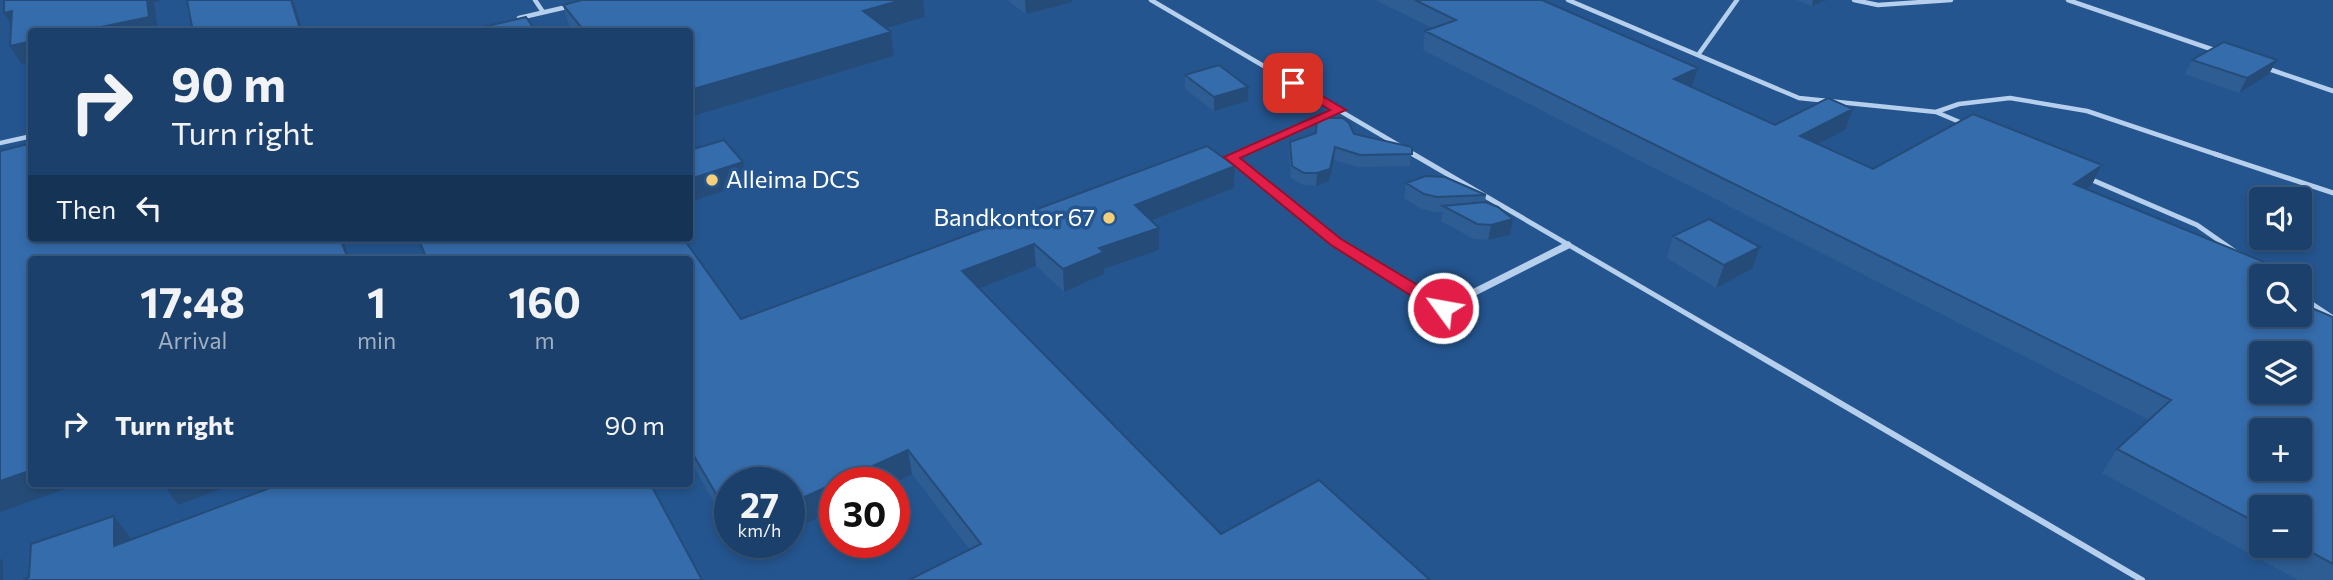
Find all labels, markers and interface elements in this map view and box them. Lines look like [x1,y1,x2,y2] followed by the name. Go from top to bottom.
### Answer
[171,52,286,112] text: 90 m
[1263,53,1323,113] pin
[56,56,147,147] icon: right
[1274,64,1312,102] icon: arrive
[171,112,314,152] text: Turn right
[726,164,860,193] place label: Alleima DCS
[704,172,720,188] marker: Alleima DCS
[2249,187,2312,558] map controls
[2249,187,2312,250] button: sound
[130,189,168,227] icon: left
[56,193,116,224] text: Then
[933,202,1095,231] place label: Bandkontor 67
[1101,210,1117,226] marker: Bandkontor 67
[2249,264,2312,327] button: search
[1406,271,1480,345] position arrow
[140,275,245,327] text: 17:48
[367,275,386,327] text: 1
[508,275,581,327] text: 160
[158,326,227,354] text: Arrival
[357,326,396,354] text: min
[535,326,555,354] text: m
[2249,341,2312,404] button: layers
[56,405,94,443] icon: right
[115,409,234,440] text: Turn right
[605,409,665,440] text: 90 m
[2249,418,2312,481] button: +
[819,467,910,558] speed limit sign: 30
[740,482,779,525] text: 27
[2249,495,2312,558] button: −
[738,519,781,541] text: km/h

